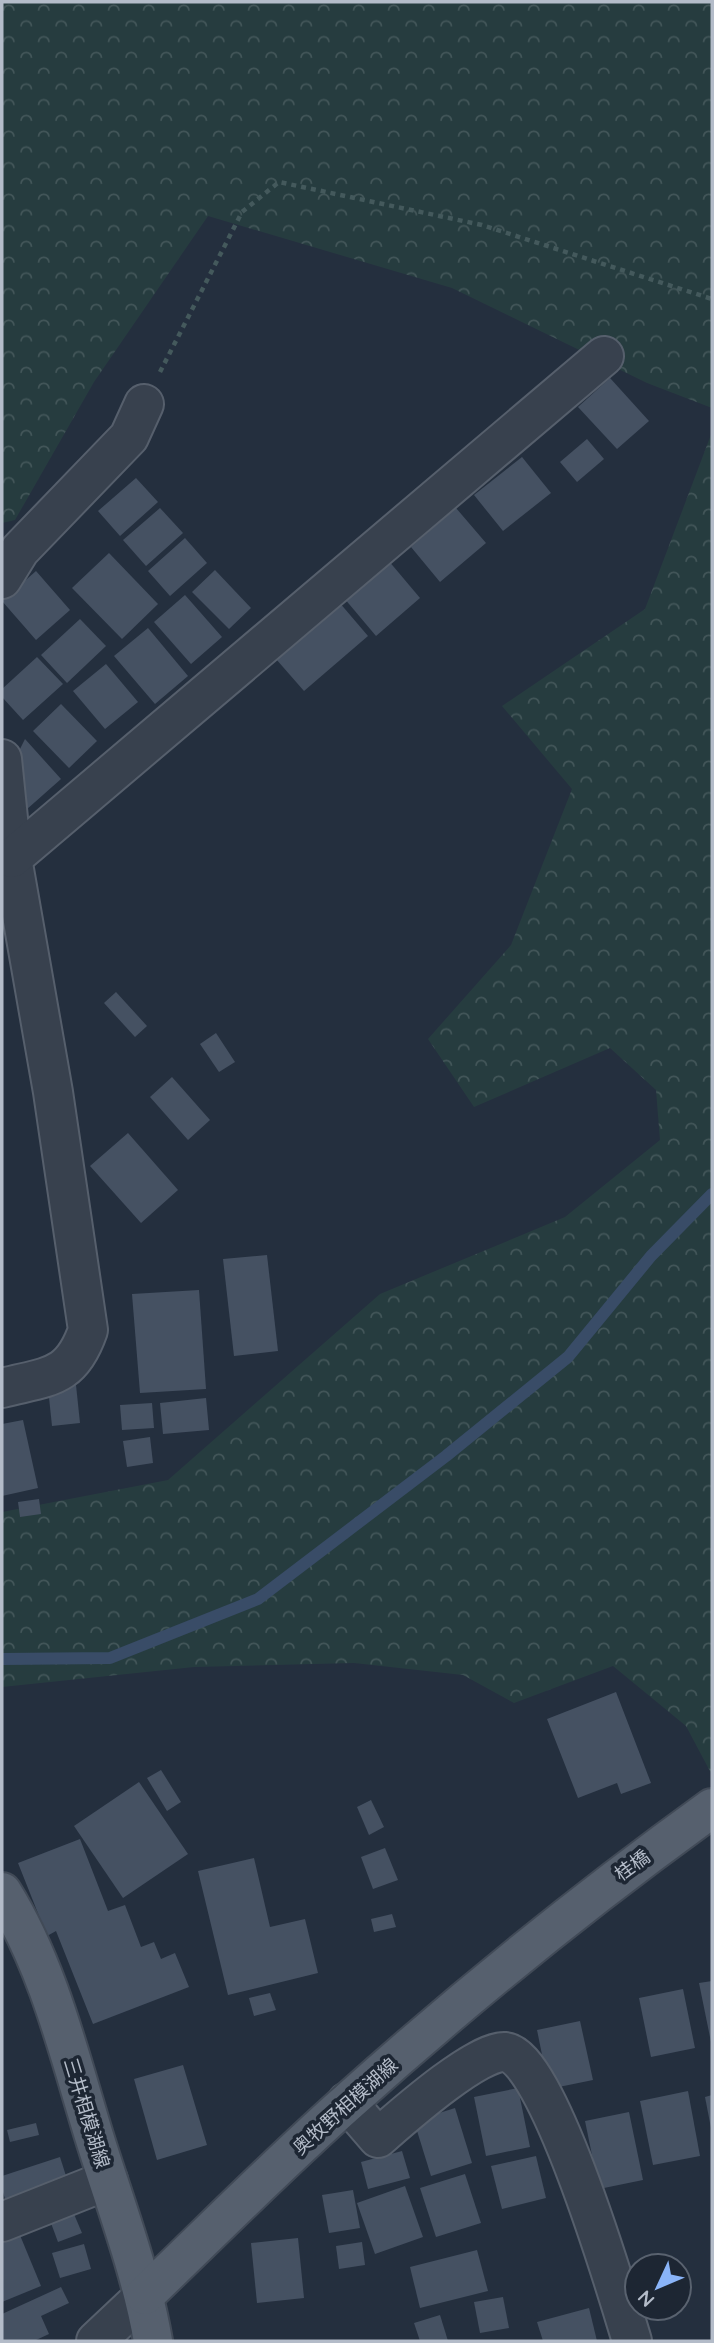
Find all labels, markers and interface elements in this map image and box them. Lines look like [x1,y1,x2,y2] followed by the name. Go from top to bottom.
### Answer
[610,1844,654,1886] street label: 桂橋
[288,2053,402,2159] street label: 奥牧野相模湖線
[59,2055,115,2171] street label: 三井相模湖線
[623,2252,693,2322] north arrow
[632,2285,659,2312] text: N

